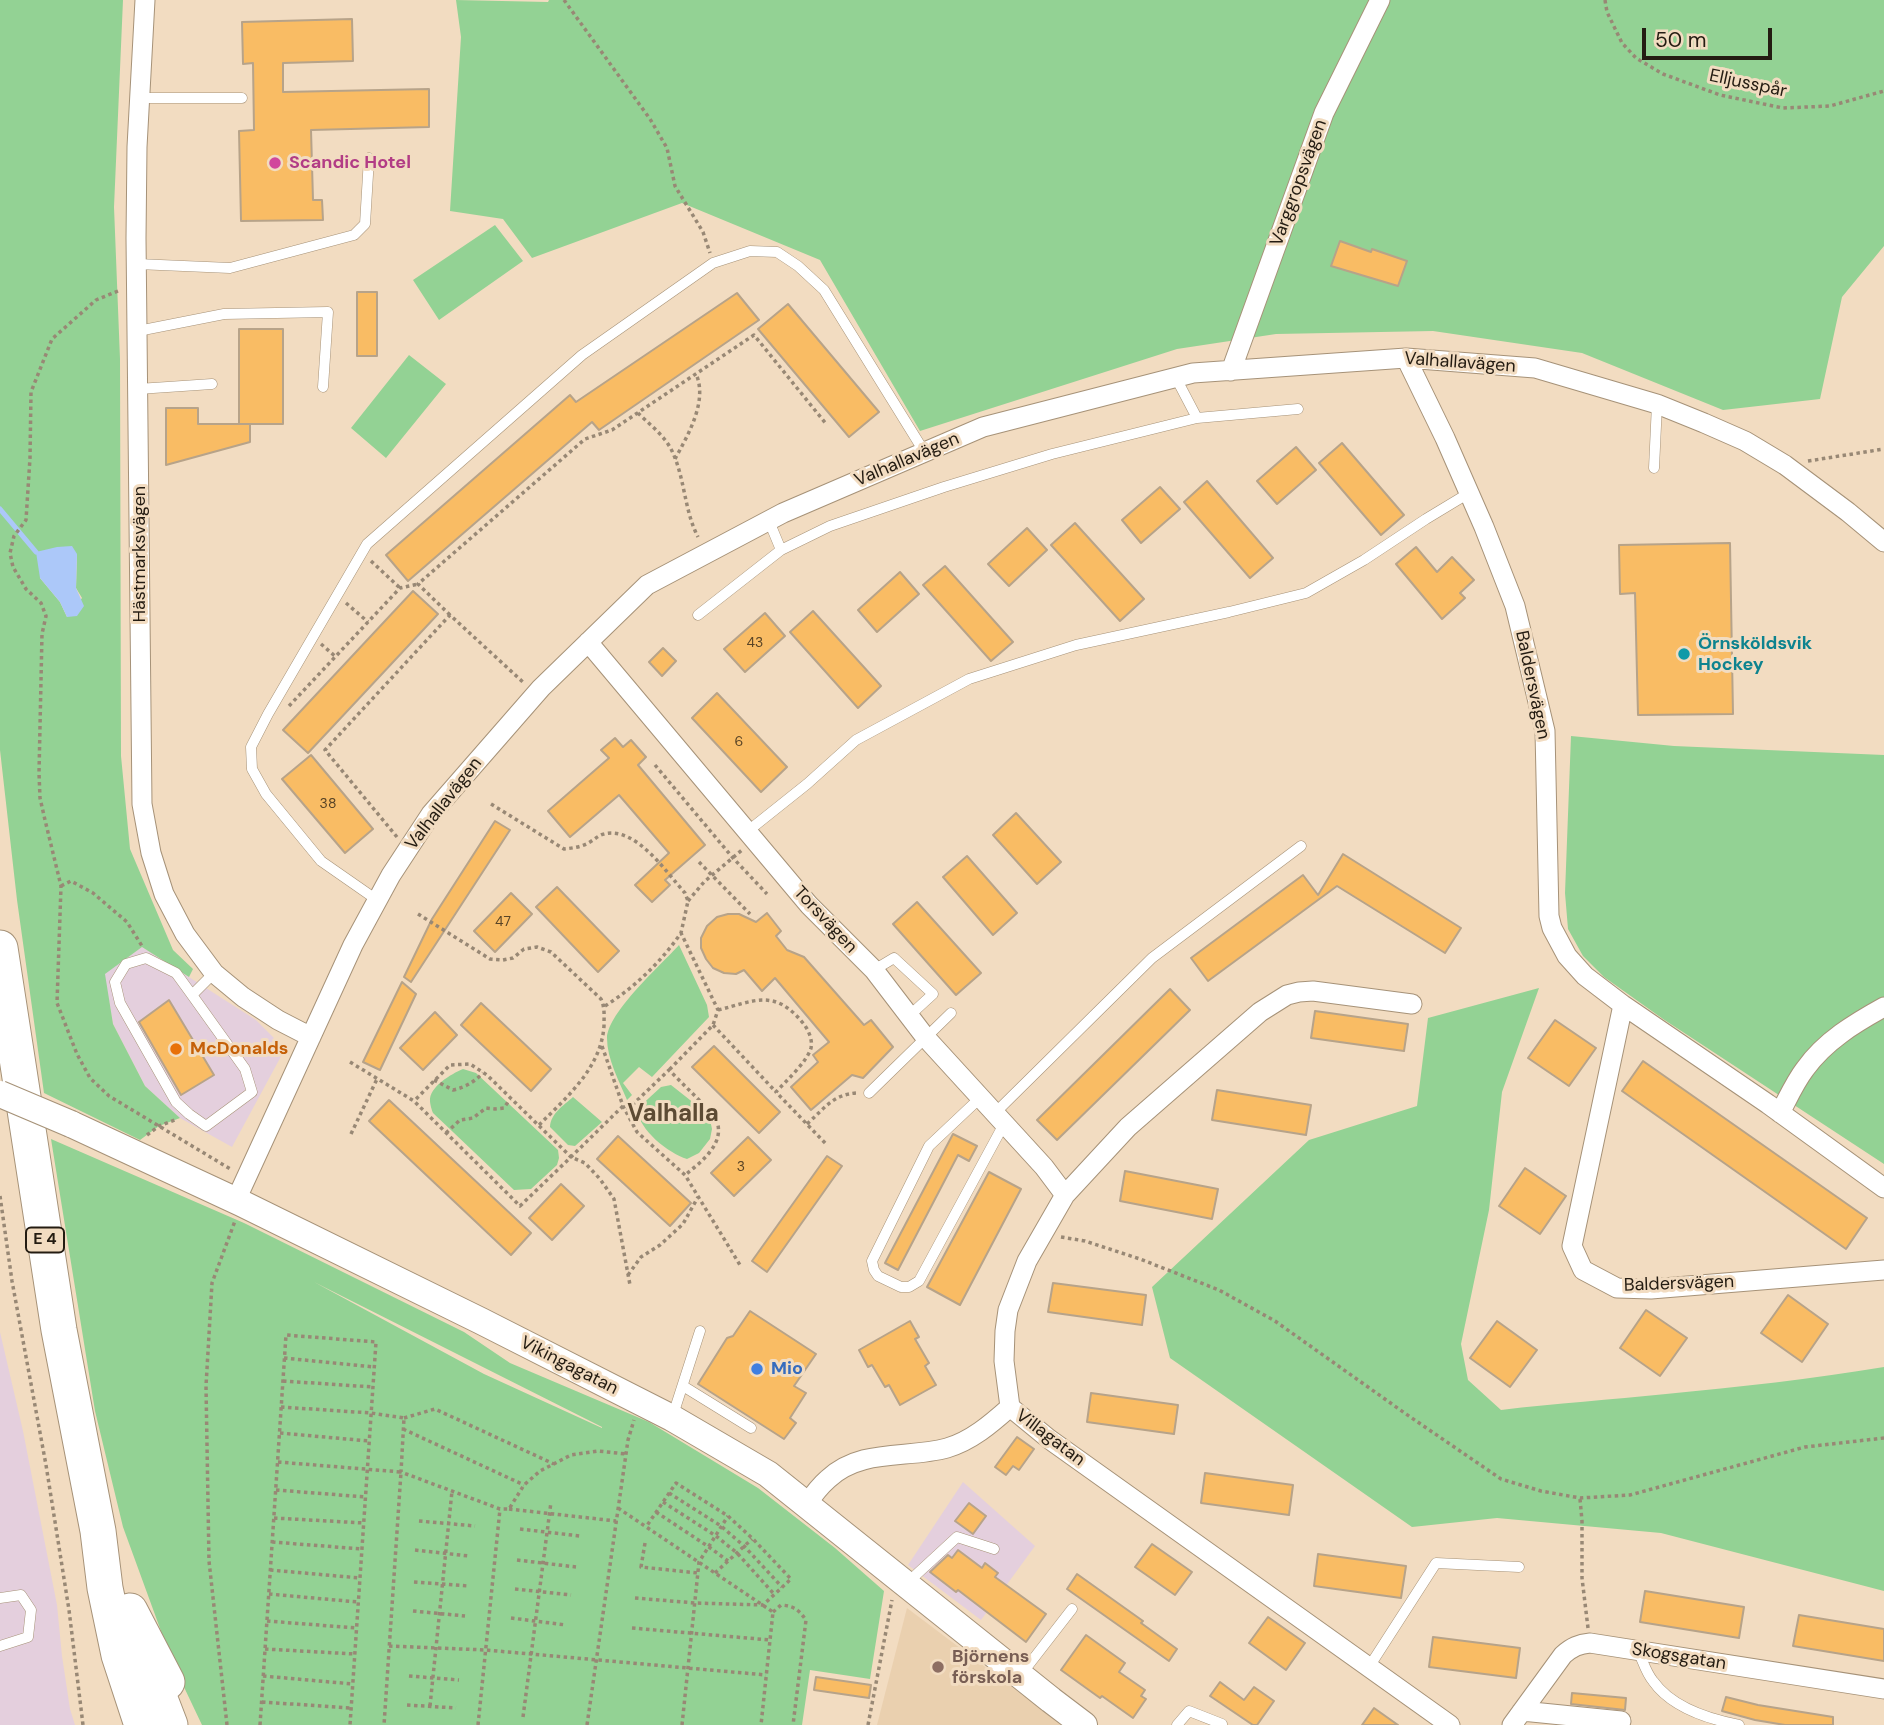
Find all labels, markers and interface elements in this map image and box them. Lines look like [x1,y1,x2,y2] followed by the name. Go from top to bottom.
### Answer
[1646,14,1776,58] scale bar
[1655,26,1706,54] text: 50 m
[1707,65,1789,103] street label: Elljusspår
[1266,117,1332,249] street label: Varggropsvägen
[289,152,411,174] place label: Scandic Hotel
[267,155,283,171] marker: Scandic Hotel
[1404,348,1516,378] street label: Valhallavägen
[851,428,963,492] street label: Valhallavägen
[129,486,151,622] street label: Hästmarksvägen
[1510,629,1554,741] street label: Baldersvägen
[1698,633,1812,676] place label: Örnsköldsvik Hockey
[747,635,763,651] house number: 43
[1676,646,1692,662] marker: Örnsköldsvik Hockey
[735,734,743,750] house number: 6
[401,753,487,855] street label: Valhallavägen
[320,796,336,812] house number: 38
[789,882,861,958] street label: Torsvägen
[495,914,511,930] house number: 47
[190,1038,288,1060] place label: McDonalds
[168,1041,184,1057] marker: McDonalds
[627,1101,719,1129] district label: Valhalla
[737,1159,745,1175] house number: 3
[26,1228,64,1252] road number: E 4
[1623,1271,1735,1297] street label: Baldersvägen
[517,1332,621,1400] street label: Vikingagatan
[771,1358,803,1380] place label: Mio
[749,1361,765,1377] marker: Mio
[1011,1405,1089,1471] street label: Villagatan
[1630,1639,1728,1675] street label: Skogsgatan
[952,1646,1029,1688] place label: Björnens förskola
[930,1659,946,1675] marker: Björnens förskola

